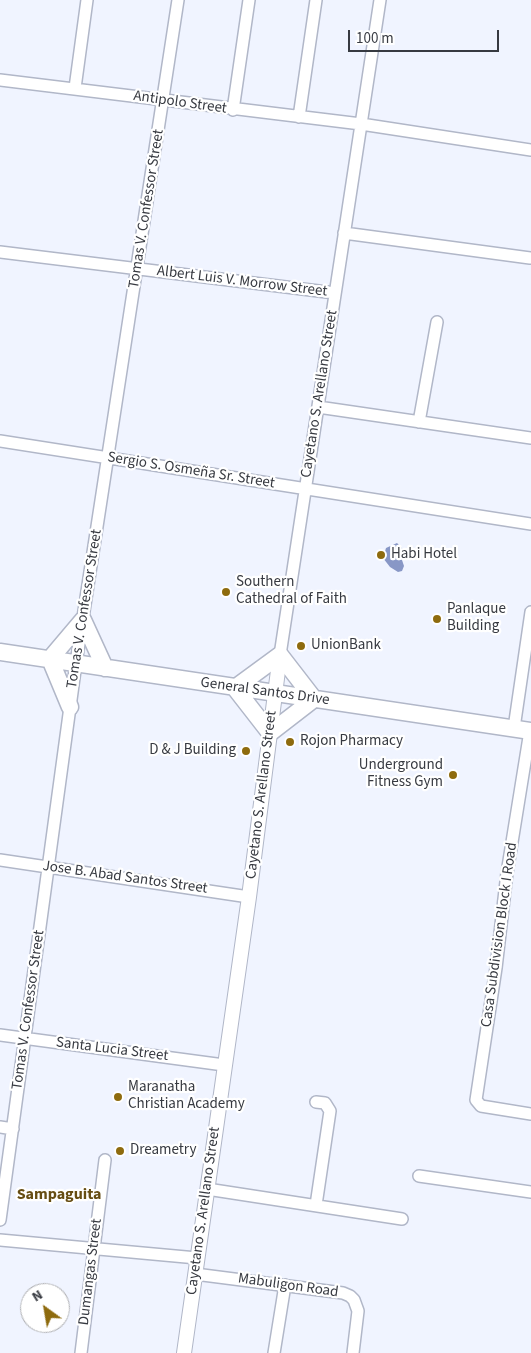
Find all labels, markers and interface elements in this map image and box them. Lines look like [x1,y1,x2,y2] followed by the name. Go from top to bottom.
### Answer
[351,20,502,52] scale bar
[356,28,394,49] text: 100 m
[132,88,228,118] street label: Antipolo Street
[126,128,168,290] street label: Tomas V. Confessor Street
[156,263,328,301] street label: Albert Luis V. Morrow Street
[298,309,342,479] street label: Cayetano S. Arellano Street
[106,449,276,493] street label: Sergio S. Osmeña Sr. Street
[64,528,106,690] street label: Tomas V. Confessor Street
[391,546,457,564] place label: Habi Hotel
[375,549,387,561] marker: Habi Hotel
[236,574,347,609] place label: Southern Cathedral of Faith
[220,586,232,598] marker: Southern Cathedral of Faith
[447,601,506,636] place label: Panlaque Building
[431,613,443,625] marker: Panlaque Building
[311,637,381,655] place label: UnionBank
[295,640,307,652] marker: UnionBank
[199,674,331,710] street label: General Santos Drive
[243,710,281,880] street label: Cayetano S. Arellano Street
[300,733,403,751] place label: Rojon Pharmacy
[284,736,296,748] marker: Rojon Pharmacy
[149,742,236,760] place label: D & J Building
[240,745,252,757] marker: D & J Building
[359,757,443,792] place label: Underground Fitness Gym
[447,769,459,781] marker: Underground Fitness Gym
[478,841,522,1029] street label: Casa Subdivision Block I Road
[41,858,209,898] street label: Jose B. Abad Santos Street
[9,929,49,1091] street label: Tomas V. Confessor Street
[55,1034,169,1066] street label: Santa Lucia Street
[128,1079,245,1114] place label: Maranatha Christian Academy
[112,1091,124,1103] marker: Maranatha Christian Academy
[183,1126,225,1296] street label: Cayetano S. Arellano Street
[130,1142,196,1160] place label: Dreametry
[114,1145,126,1157] marker: Dreametry
[17,1185,101,1205] district label: Sampaguita
[76,1218,106,1326] street label: Dumangas Street
[237,1270,339,1302] street label: Mabuligon Road
[20,1283,70,1333] north arrow
[28,1285,47,1307] text: N

